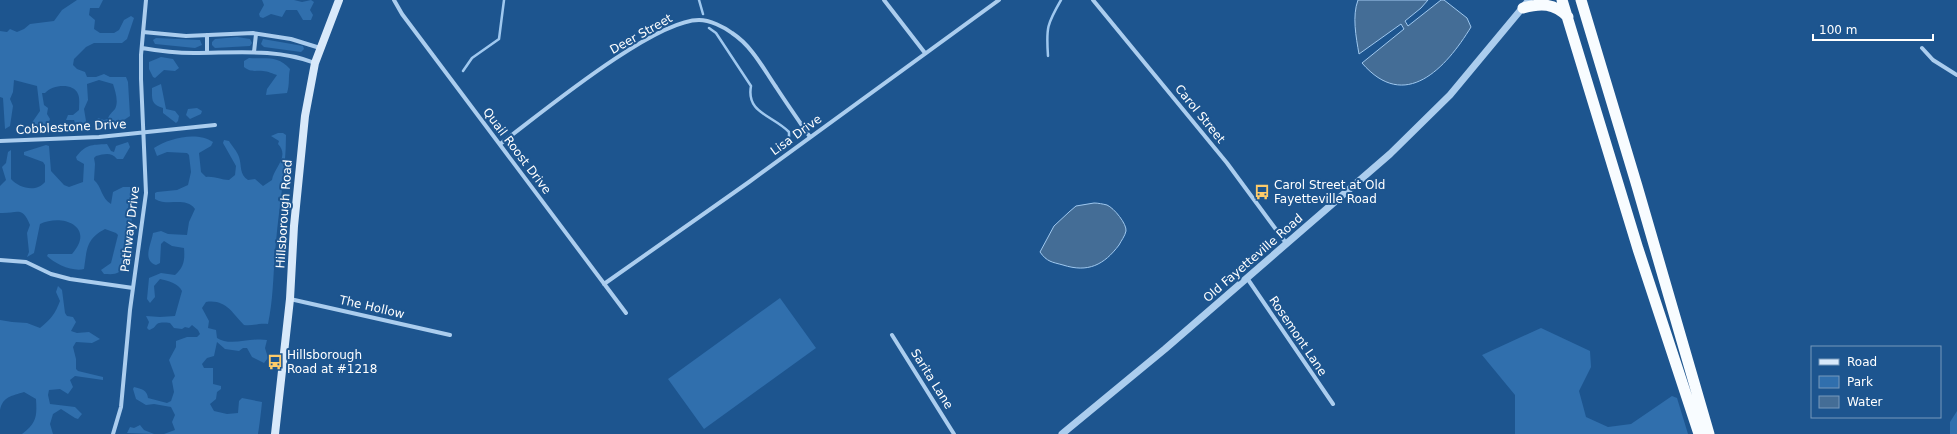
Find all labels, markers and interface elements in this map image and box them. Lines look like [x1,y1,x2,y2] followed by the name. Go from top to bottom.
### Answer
[607,11,675,57] street label: Deer Street
[1813,16,1933,42] scale bar
[1819,23,1857,37] text: 100 m
[1172,82,1228,146] street label: Carol Street
[480,105,554,197] street label: Quail Roost Drive
[768,112,824,158] street label: Lisa Drive
[15,117,127,137] street label: Cobblestone Drive
[273,159,295,269] street label: Hillsborough Road
[1274,178,1385,206] place label: Carol Street at Old Fayetteville Road
[1253,183,1271,201] bus stop icon: Carol Street at Old Fayetteville Road
[118,185,142,273] street label: Pathway Drive
[1200,211,1306,305] street label: Old Fayetteville Road
[337,292,406,321] street label: The Hollow
[1266,294,1330,378] street label: Rosemont Lane
[908,346,956,412] street label: Sarita Lane
[1811,346,1941,418] legend
[287,348,377,376] place label: Hillsborough Road at #1218
[266,353,284,371] bus stop icon: Hillsborough Road at #1218
[1847,355,1877,369] text: Road
[1847,375,1873,389] text: Park
[1847,395,1883,409] text: Water

